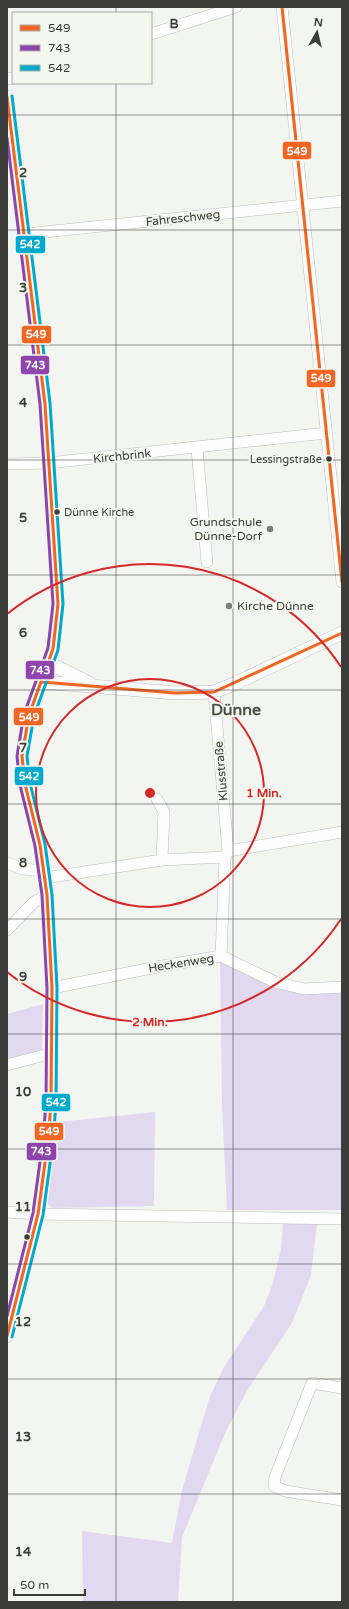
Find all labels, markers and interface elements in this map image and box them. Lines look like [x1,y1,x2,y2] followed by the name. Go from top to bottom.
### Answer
[12,12,152,84] legend
[297,12,337,52] north arrow
[169,16,179,32] text: B
[313,16,324,30] text: N
[48,21,71,35] text: 549
[48,41,71,55] text: 743
[48,61,71,75] text: 542
[282,141,312,160] line badge: 549
[287,145,307,158] text: 549
[19,165,27,181] text: 2
[145,207,221,229] street label: Fahreschweg
[15,235,46,254] line badge: 542
[20,238,40,251] text: 542
[19,280,27,296] text: 3
[21,325,52,344] line badge: 549
[26,328,46,341] text: 549
[20,355,50,375] line badge: 743
[25,359,45,372] text: 743
[306,369,336,388] line badge: 549
[311,372,331,385] text: 549
[19,395,28,411] text: 4
[92,446,152,466] street label: Kirchbrink
[250,453,322,466] place label: Lessingstraße
[324,454,334,464] marker: Lessingstraße
[64,506,134,519] place label: Dünne Kirche
[52,507,62,517] marker: Dünne Kirche
[19,510,27,526] text: 5
[190,515,262,543] place label: Grundschule Dünne-Dorf
[265,524,275,534] marker: Grundschule Dünne-Dorf
[237,599,314,613] place label: Kirche Dünne
[224,601,234,611] marker: Kirche Dünne
[19,625,27,641] text: 6
[25,660,55,680] line badge: 743
[30,664,50,677] text: 743
[211,700,261,720] district label: Dünne
[13,707,44,726] line badge: 549
[19,711,39,724] text: 549
[19,740,27,756] text: 7
[211,740,231,801] street label: Klusstraße
[14,766,44,786] line badge: 542
[19,770,39,783] text: 542
[143,786,157,800] centre of rings
[246,786,282,800] text: 1 Min.
[19,855,27,871] text: 8
[147,951,215,975] street label: Heckenweg
[19,969,27,985] text: 9
[132,1015,168,1029] text: 2 Min.
[15,1084,31,1100] text: 10
[41,1093,71,1112] line badge: 542
[46,1096,66,1109] text: 542
[34,1122,64,1141] line badge: 549
[39,1125,59,1138] text: 549
[26,1142,57,1161] line badge: 743
[31,1145,51,1158] text: 743
[15,1199,31,1215] text: 11
[22,1232,32,1242] unlabelled marker
[15,1314,31,1330] text: 12
[15,1429,31,1445] text: 13
[15,1544,32,1560] text: 14
[14,1571,85,1597] scale bar
[20,1578,49,1592] text: 50 m

